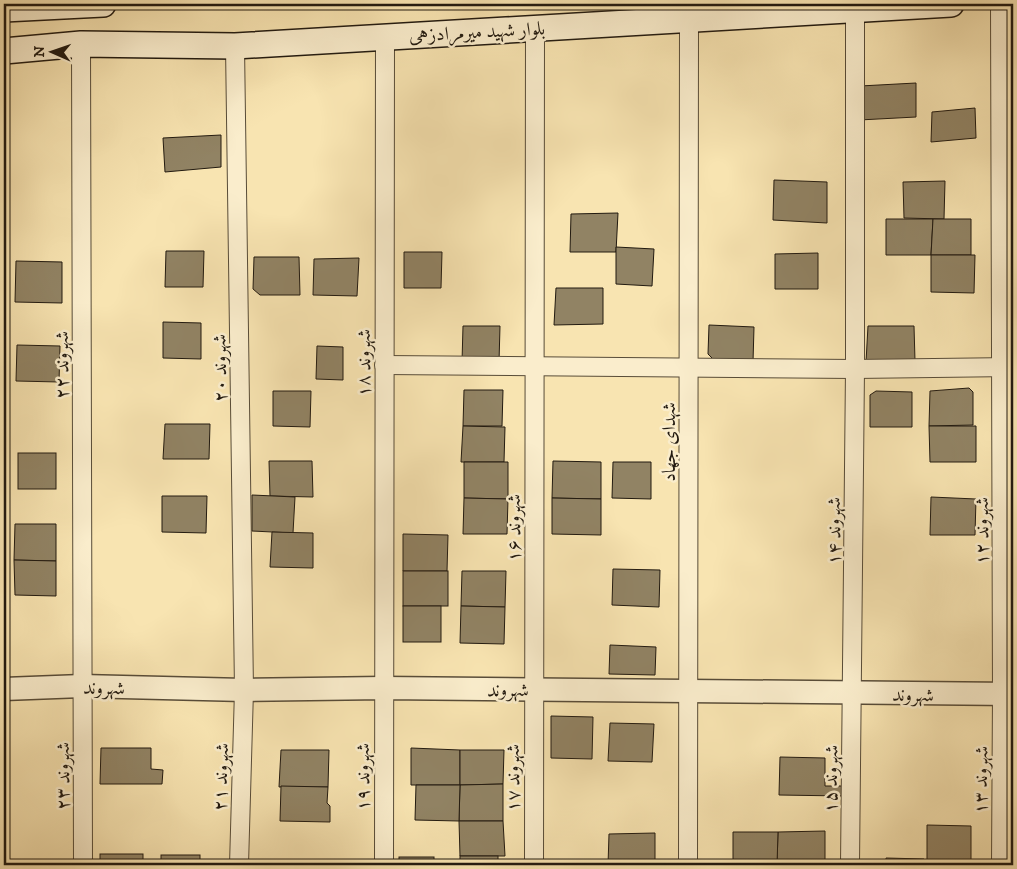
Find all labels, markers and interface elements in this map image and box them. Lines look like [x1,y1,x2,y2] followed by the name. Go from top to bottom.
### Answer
[408,17,546,49] street label: بلوار شهید میرمرادزهی
[28,28,78,78] north arrow
[31,45,49,58] text: N
[353,329,376,397] street label: شهروند ۱۸
[51,331,74,399] street label: شهروند ۲۲
[208,334,233,402] street label: شهروند ۲۰
[658,402,681,482] street label: شهدای جهاد
[503,494,526,562] street label: شهروند ۱۶
[823,497,846,565] street label: شهروند ۱۴
[971,497,994,565] street label: شهروند ۱۲
[83,677,125,700] street label: شهروند
[487,679,529,702] street label: شهروند
[892,684,934,707] street label: شهروند
[52,742,75,810] street label: شهروند ۲۳
[209,743,234,811] street label: شهروند ۲۱
[352,743,375,811] street label: شهروند ۱۹
[502,744,525,812] street label: شهروند ۱۷
[819,745,844,813] street label: شهروند ۱۵
[969,746,994,814] street label: شهروند ۱۳

